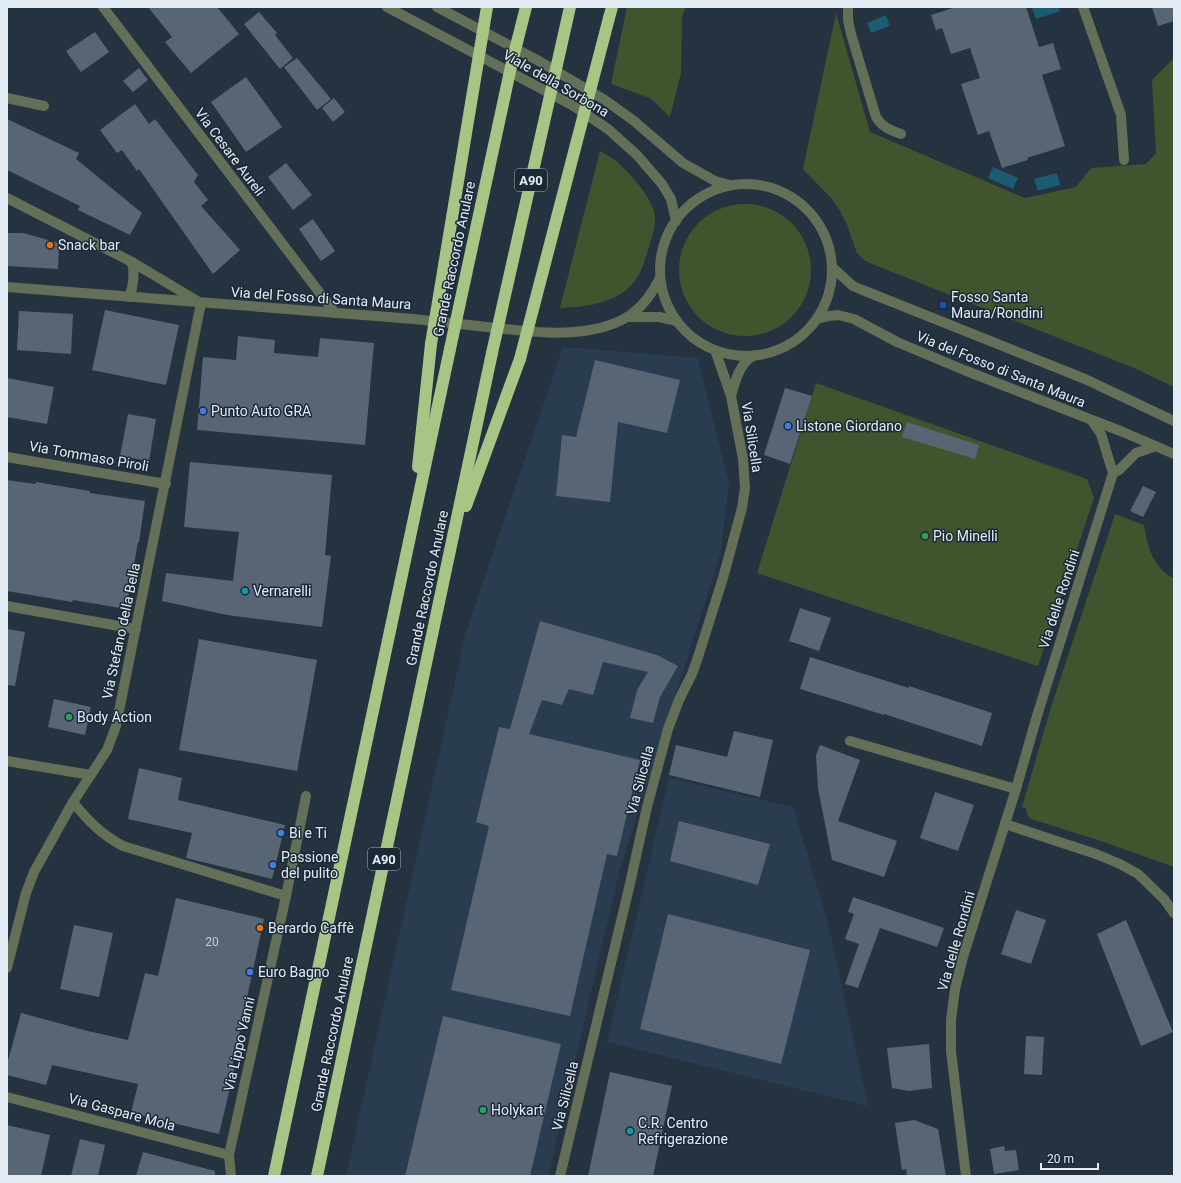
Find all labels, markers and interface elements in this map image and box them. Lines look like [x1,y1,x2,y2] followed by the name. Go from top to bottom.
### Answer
[500,46,612,120] street label: Viale della Sorbona
[192,105,268,199] street label: Via Cesare Aureli
[515,169,547,191] road number: A90
[430,180,478,338] street label: Grande Raccordo Anulare
[58,237,120,253] place label: Snack bar
[45,240,55,250] marker: Snack bar
[230,284,412,312] street label: Via del Fosso di Santa Maura
[951,289,1043,321] place label: Fosso Santa Maura/Rondini
[938,300,948,310] marker: Fosso Santa Maura/Rondini
[914,328,1088,410] street label: Via del Fosso di Santa Maura
[739,401,765,473] street label: Via Silicella
[211,403,311,419] place label: Punto Auto GRA
[198,406,208,416] marker: Punto Auto GRA
[796,418,902,434] place label: Listone Giordano
[783,421,793,431] marker: Listone Giordano
[28,438,150,474] street label: Via Tommaso Piroli
[403,509,451,667] street label: Grande Raccordo Anulare
[933,528,998,544] place label: Pio Minelli
[920,531,930,541] marker: Pio Minelli
[1035,547,1083,651] street label: Via delle Rondini
[99,561,143,701] street label: Via Stefano della Bella
[253,583,311,599] place label: Vernarelli
[240,586,250,596] marker: Vernarelli
[77,709,152,725] place label: Body Action
[64,712,74,722] marker: Body Action
[623,744,657,816] street label: Via Silicella
[289,825,327,841] place label: Bi e Ti
[276,828,286,838] marker: Bi e Ti
[368,848,400,870] road number: A90
[281,849,338,881] place label: Passione del pulito
[268,860,278,870] marker: Passione del pulito
[934,889,978,993] street label: Via delle Rondini
[268,920,354,936] place label: Berardo Caffè
[255,923,265,933] marker: Berardo Caffè
[205,935,219,949] house number: 20
[308,955,356,1113] street label: Grande Raccordo Anulare
[258,964,330,980] place label: Euro Bagno
[245,967,255,977] marker: Euro Bagno
[220,995,258,1093] street label: Via Lippo Vanni
[549,1060,581,1132] street label: Via Silicella
[67,1090,177,1134] street label: Via Gaspare Mola
[491,1102,544,1118] place label: Holykart
[478,1105,488,1115] marker: Holykart
[638,1115,728,1147] place label: C.R. Centro Refrigerazione
[625,1126,635,1136] marker: C.R. Centro Refrigerazione
[1041,1145,1098,1171] scale bar
[1047,1152,1074,1166] text: 20 m

